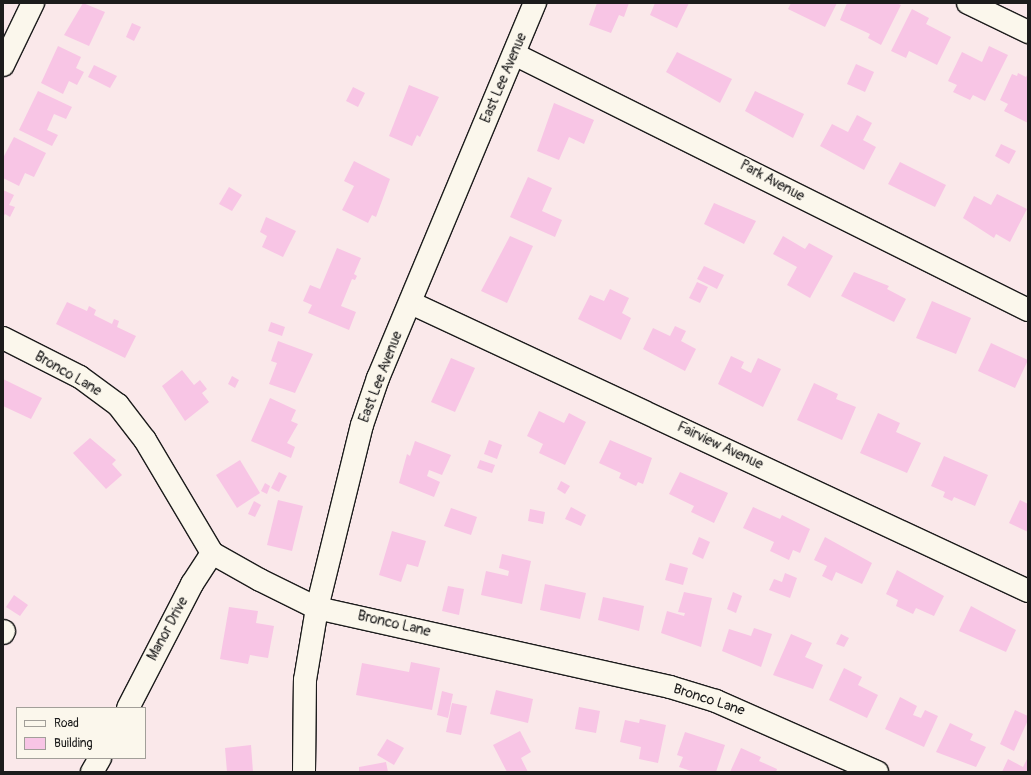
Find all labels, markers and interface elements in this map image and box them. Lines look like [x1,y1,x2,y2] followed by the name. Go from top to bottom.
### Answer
[477,30,531,126] street label: East Lee Avenue
[737,157,807,205] street label: Park Avenue
[356,329,406,425] street label: East Lee Avenue
[32,348,104,400] street label: Bronco Lane
[674,419,766,473] street label: Fairview Avenue
[144,594,192,664] street label: Manor Drive
[356,607,432,641] street label: Bronco Lane
[671,681,747,719] street label: Bronco Lane
[16,707,146,759] legend
[54,716,79,731] text: Road
[54,736,93,751] text: Building

